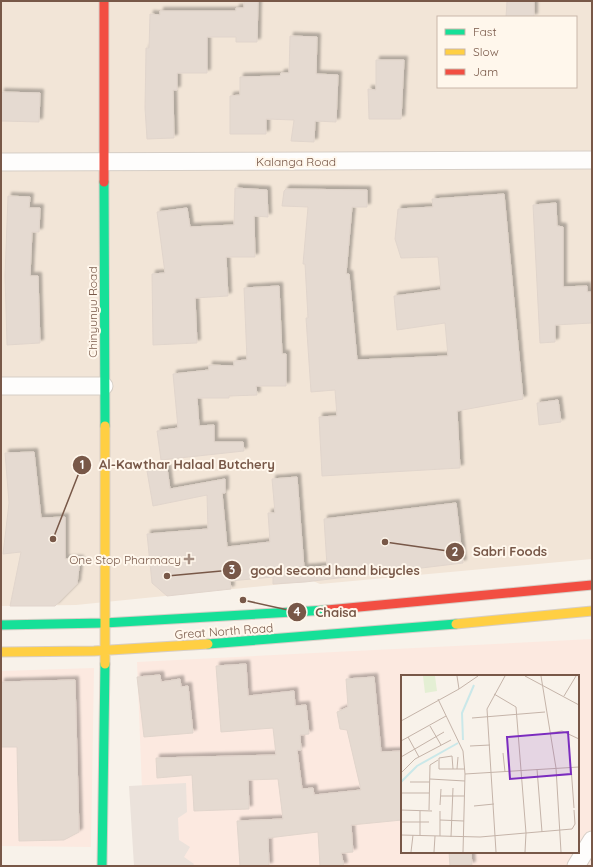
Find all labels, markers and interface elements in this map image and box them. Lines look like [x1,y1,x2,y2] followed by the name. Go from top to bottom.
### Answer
[437,16,577,88] legend
[473,24,497,39] text: Fast
[473,44,499,59] text: Slow
[473,64,498,79] text: Jam
[256,154,336,169] street label: Kalanga Road
[85,266,100,358] street label: Chinyunyu Road
[72,452,283,477] callout: Al-Kawthar Halaal Butchery
[99,456,275,472] text: Al-Kawthar Halaal Butchery
[80,457,84,472] text: 1
[445,539,555,564] callout: Sabri Foods
[473,543,547,559] text: Sabri Foods
[452,544,459,559] text: 2
[69,552,181,567] place label: One Stop Pharmacy
[184,554,194,564] marker: One Stop Pharmacy
[222,558,427,583] callout: good second hand bicycles
[229,562,235,577] text: 3
[250,562,420,578] text: good second hand bicycles
[287,600,365,625] callout: Chaisa
[293,604,301,619] text: 4
[315,604,357,620] text: Chaisa
[174,620,274,642] street label: Great North Road
[401,675,579,853] inset map

